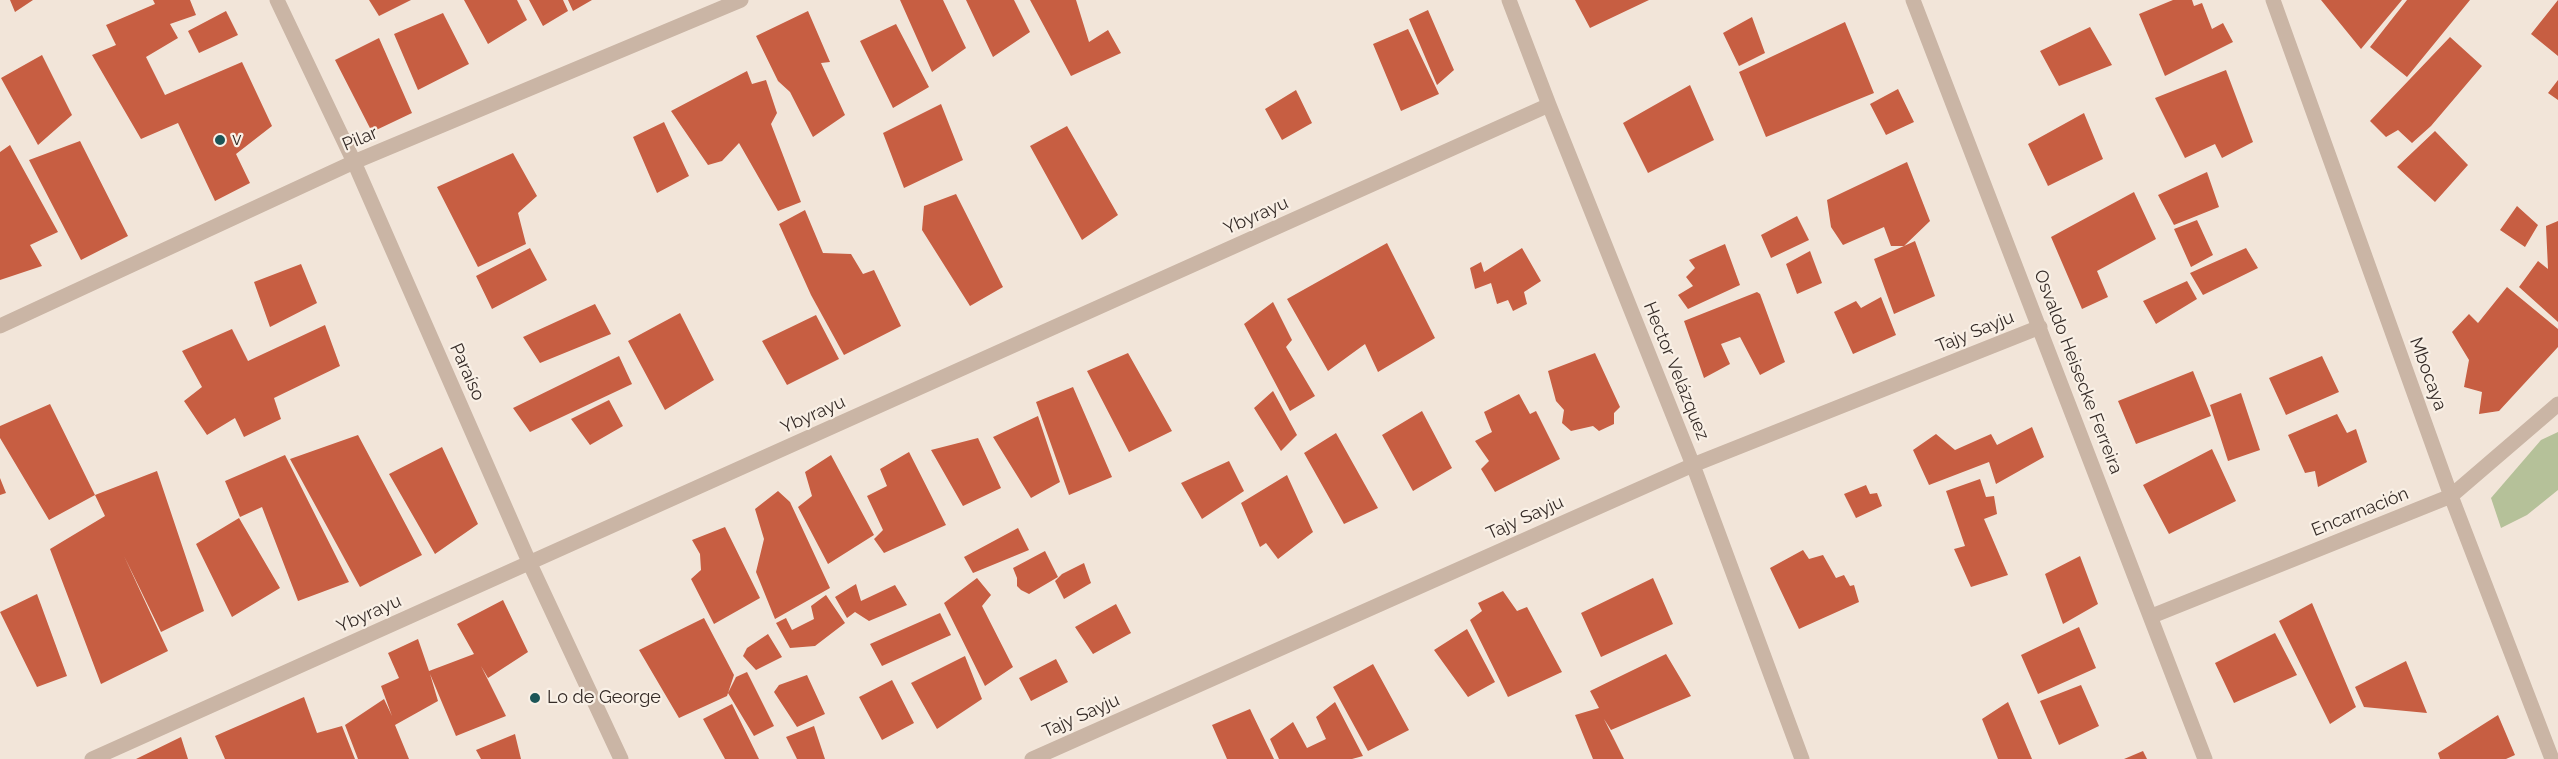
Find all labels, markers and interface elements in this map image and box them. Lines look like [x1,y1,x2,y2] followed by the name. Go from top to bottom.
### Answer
[339,122,381,156] street label: Pilar
[232,129,242,151] place label: v
[213,133,227,147] marker: v
[1220,192,1292,240] street label: Ybyrayu
[2029,267,2127,477] street label: Osvaldo Heisecke Ferreira
[1638,299,1714,443] street label: Hector Velázquez
[1933,307,2017,357] street label: Tajy Sayju
[2405,334,2451,414] street label: Mbocaya
[445,340,489,404] street label: Paraíso
[777,391,849,439] street label: Ybyrayu
[2308,483,2412,541] street label: Encarnación
[1483,491,1567,545] street label: Tajy Sayju
[333,590,405,638] street label: Ybyrayu
[547,687,661,709] place label: Lo de George
[1039,689,1123,743] street label: Tajy Sayju
[528,691,542,705] marker: Lo de George

